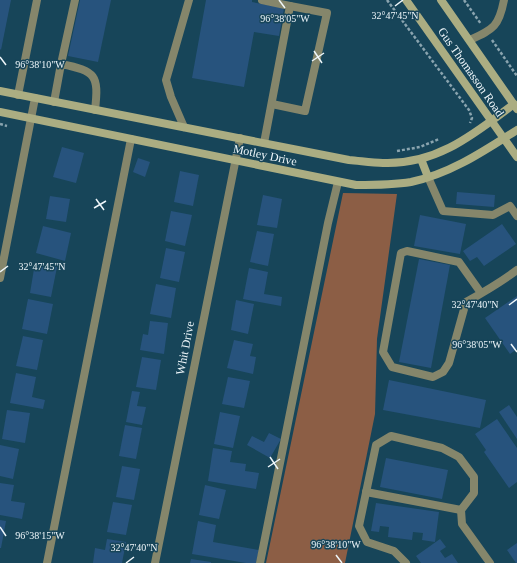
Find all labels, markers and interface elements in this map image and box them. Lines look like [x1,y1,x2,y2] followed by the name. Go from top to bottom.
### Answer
[371,10,419,21] text: 32°47'45"N
[260,13,310,24] text: 96°38'05"W
[435,25,507,119] street label: Gus Thomasson Road
[15,59,65,70] text: 96°38'10"W
[232,141,298,169] street label: Motley Drive
[18,261,66,272] text: 32°47'45"N
[451,299,499,310] text: 32°47'40"N
[173,320,197,376] street label: Whit Drive
[452,339,502,350] text: 96°38'05"W
[15,530,65,541] text: 96°38'15"W
[311,539,361,550] text: 96°38'10"W
[110,542,158,553] text: 32°47'40"N

